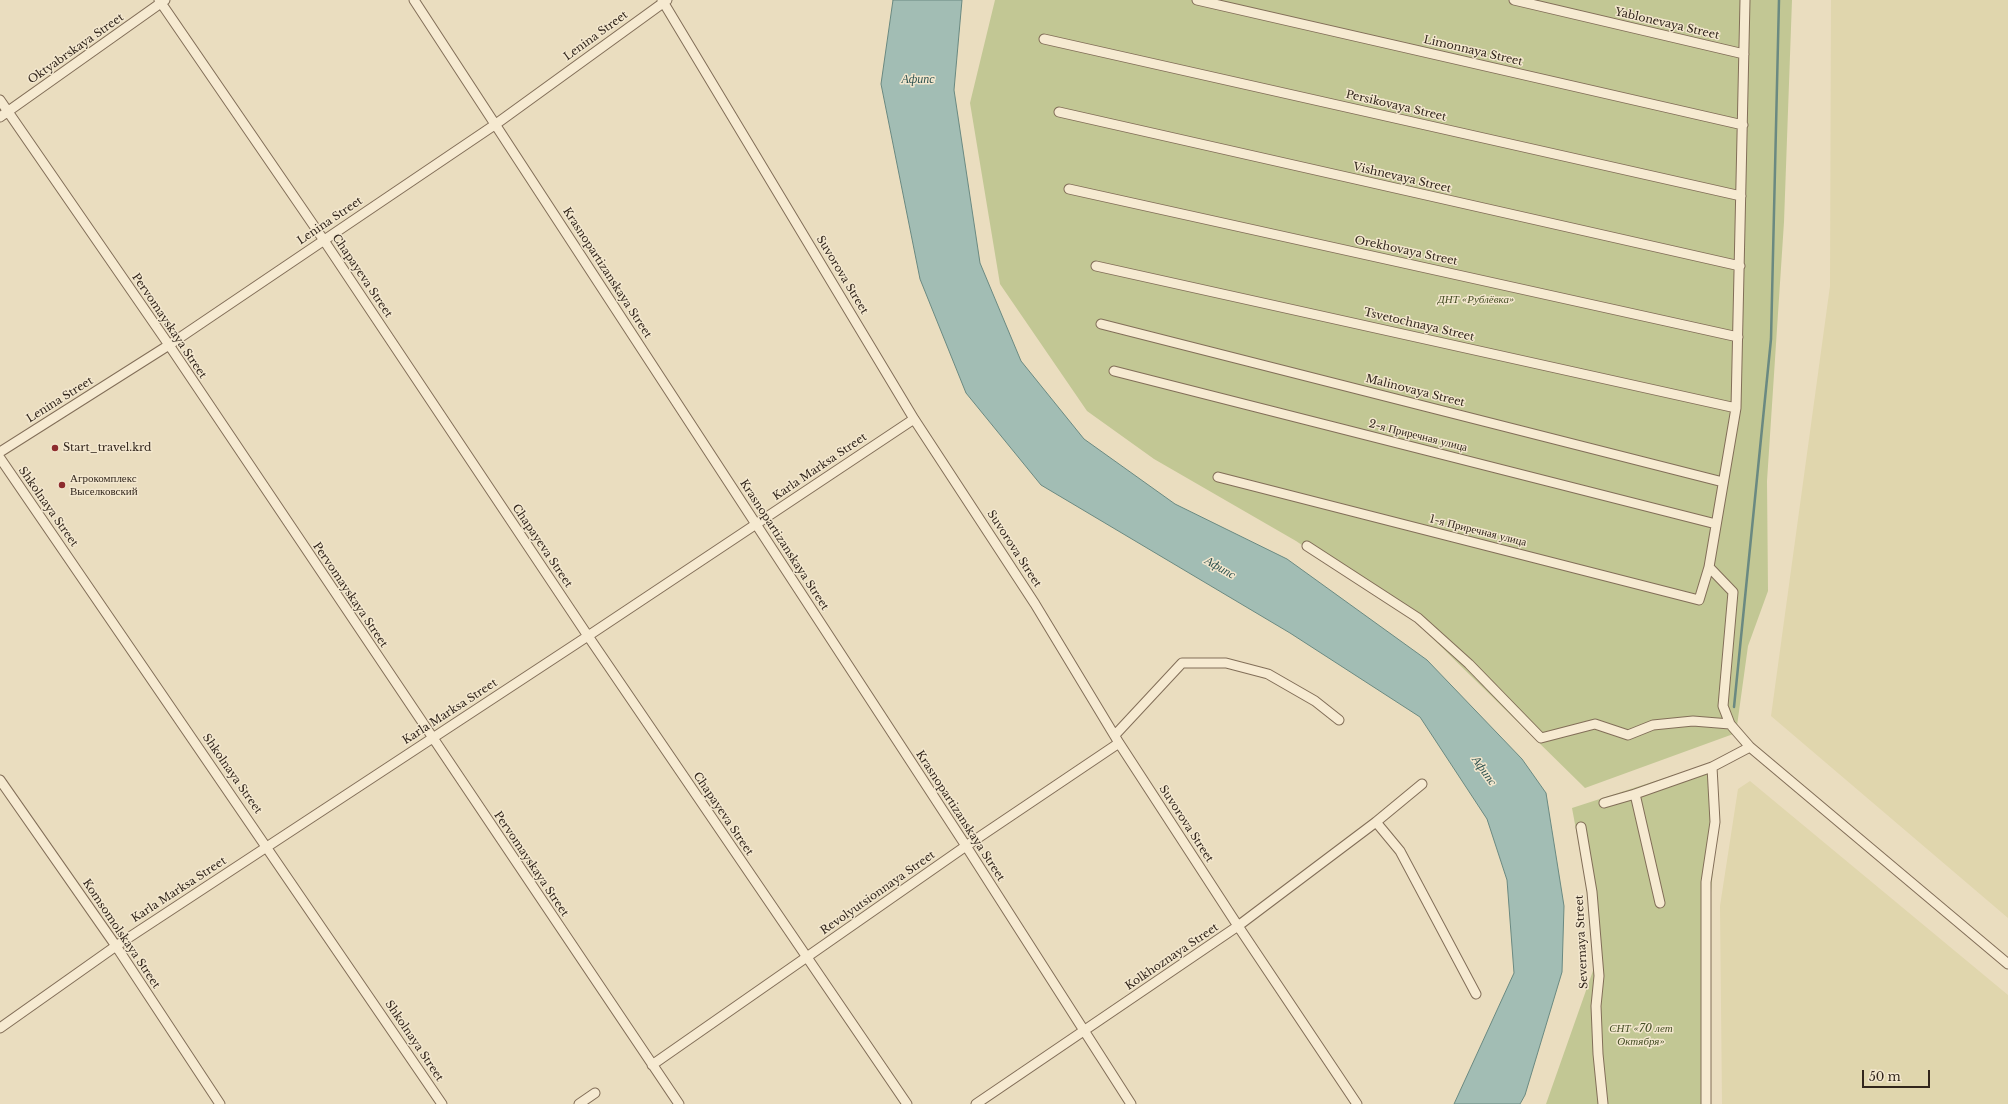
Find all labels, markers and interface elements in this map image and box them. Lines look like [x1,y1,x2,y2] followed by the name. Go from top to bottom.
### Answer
[1614,6,1720,42] street label: Yablonevaya Street
[562,8,630,64] street label: Lenina Street
[26,11,126,87] street label: Oktyabrskaya Street
[1422,33,1524,69] street label: Limonnaya Street
[902,73,934,87] water label: Афипс
[1345,88,1447,124] street label: Persikovaya Street
[1352,160,1452,196] street label: Vishnevaya Street
[295,194,365,248] street label: Lenina Street
[560,205,654,341] street label: Krasnopartizanskaya Street
[329,232,395,320] street label: Chapayeva Street
[813,233,871,317] street label: Suvorova Street
[1353,234,1459,268] street label: Orekhovaya Street
[129,271,209,381] street label: Pervomayskaya Street
[1438,293,1514,307] park label: ДНТ «Рублёвка»
[1363,306,1475,344] street label: Tsvetochnaya Street
[1364,372,1466,410] street label: Malinovaya Street
[24,374,96,426] street label: Lenina Street
[1367,417,1469,455] street label: 2-я Приречная улица
[771,431,869,503] street label: Karla Marksa Street
[63,441,152,455] place label: Start_travel.krd
[50,443,60,453] marker: Start_travel.krd
[15,465,81,549] street label: Shkolnaya Street
[70,472,138,498] place label: Агрокомплекс Выселковский
[737,477,831,613] street label: Krasnopartizanskaya Street
[57,480,67,490] marker: Агрокомплекс Выселковский
[509,502,575,590] street label: Chapayeva Street
[984,508,1044,590] street label: Suvorova Street
[1428,513,1528,549] street label: 1-я Приречная улица
[310,540,390,650] street label: Pervomayskaya Street
[1202,554,1238,582] water label: Афипс
[400,676,500,748] street label: Karla Marksa Street
[199,732,265,816] street label: Shkolnaya Street
[913,748,1007,884] street label: Krasnopartizanskaya Street
[1469,753,1499,789] water label: Афипс
[690,770,756,858] street label: Chapayeva Street
[1156,783,1216,865] street label: Suvorova Street
[491,809,571,919] street label: Pervomayskaya Street
[818,848,938,938] street label: Revolyutsionnaya Street
[129,854,229,926] street label: Karla Marksa Street
[79,877,163,991] street label: Komsomolskaya Street
[1573,895,1591,989] street label: Severnaya Street
[1123,921,1221,993] street label: Kolkhoznaya Street
[382,998,446,1084] street label: Shkolnaya Street
[1609,1022,1673,1048] park label: СНТ «70 лет Октября»
[1864,1062,1932,1088] scale bar
[1869,1069,1901,1084] text: 50 m

